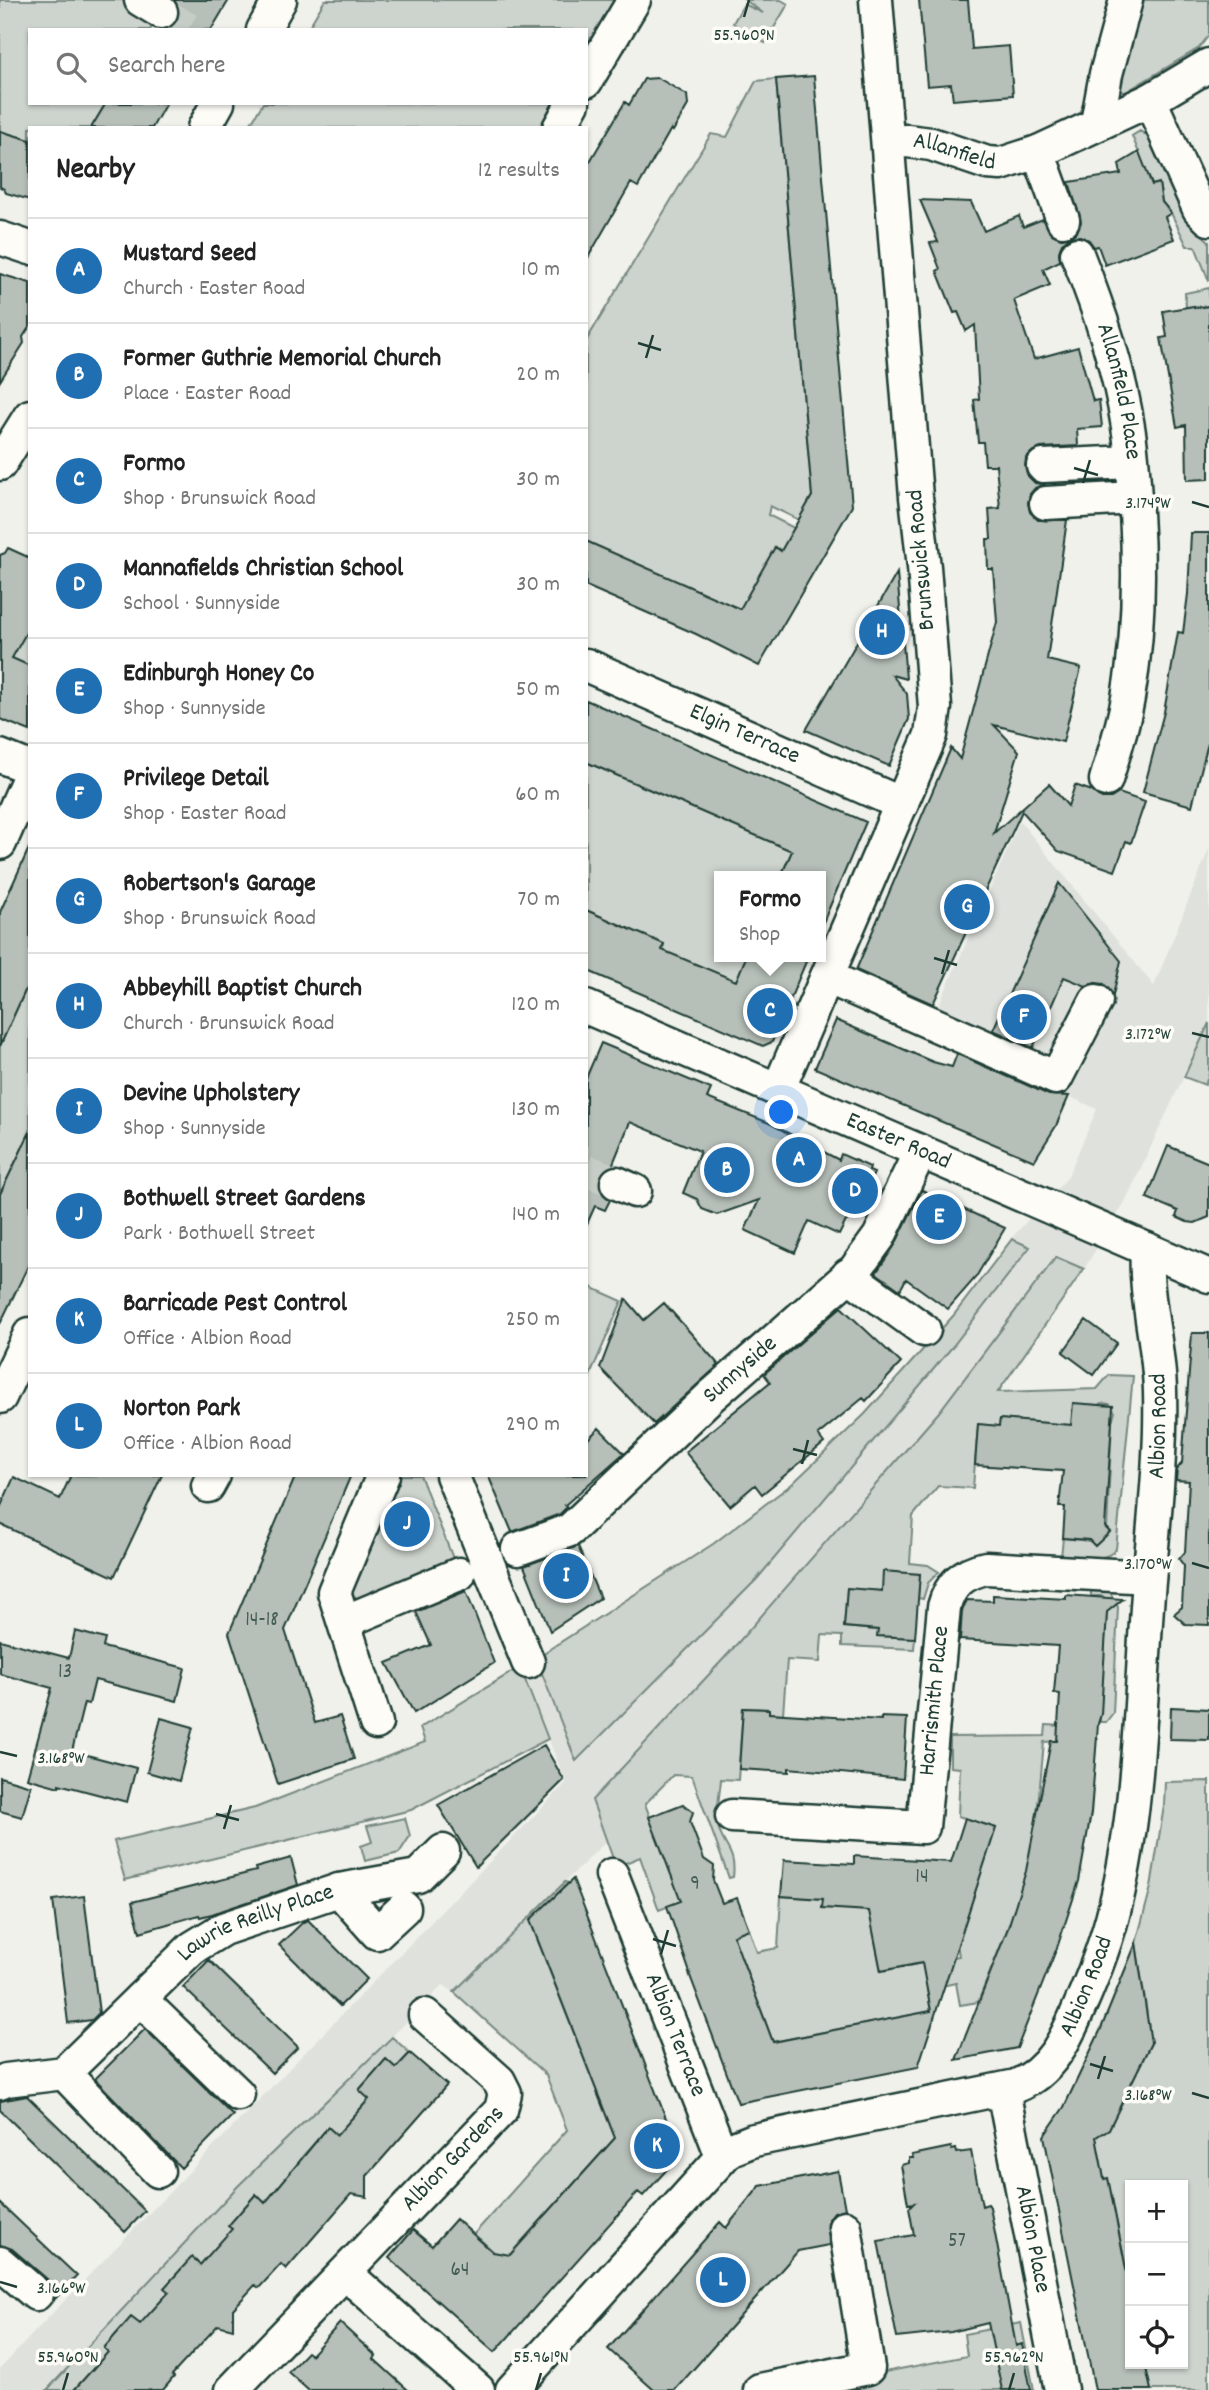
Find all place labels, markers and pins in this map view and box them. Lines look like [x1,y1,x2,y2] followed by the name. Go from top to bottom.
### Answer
[859,606,905,658] pin: H
[944,881,990,933] pin: G
[747,985,793,1037] pin: C
[1001,991,1047,1043] pin: F
[776,1134,822,1186] pin: A
[704,1144,750,1196] pin: B
[832,1165,878,1217] pin: D
[916,1191,962,1243] pin: E
[384,1498,430,1550] pin: J
[543,1550,589,1602] pin: I
[634,2120,680,2172] pin: K
[700,2254,746,2306] pin: L

